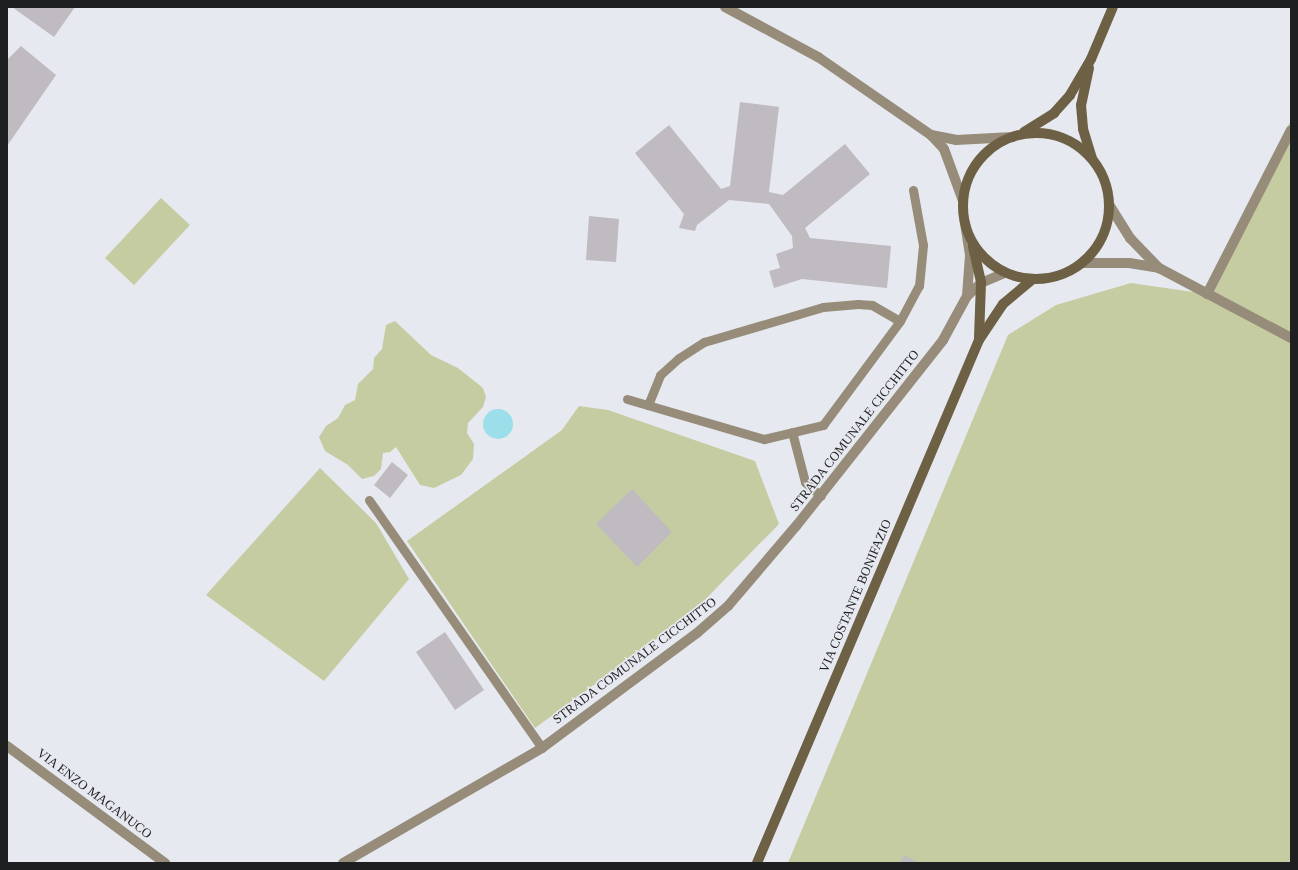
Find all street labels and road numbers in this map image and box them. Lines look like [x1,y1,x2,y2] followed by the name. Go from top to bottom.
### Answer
[787,347,923,515] street label: STRADA COMUNALE CICCHITTO
[816,517,896,675] street label: VIA COSTANTE BONIFAZIO
[550,594,720,728] street label: STRADA COMUNALE CICCHITTO
[33,745,155,843] street label: VIA ENZO MAGANUCO

